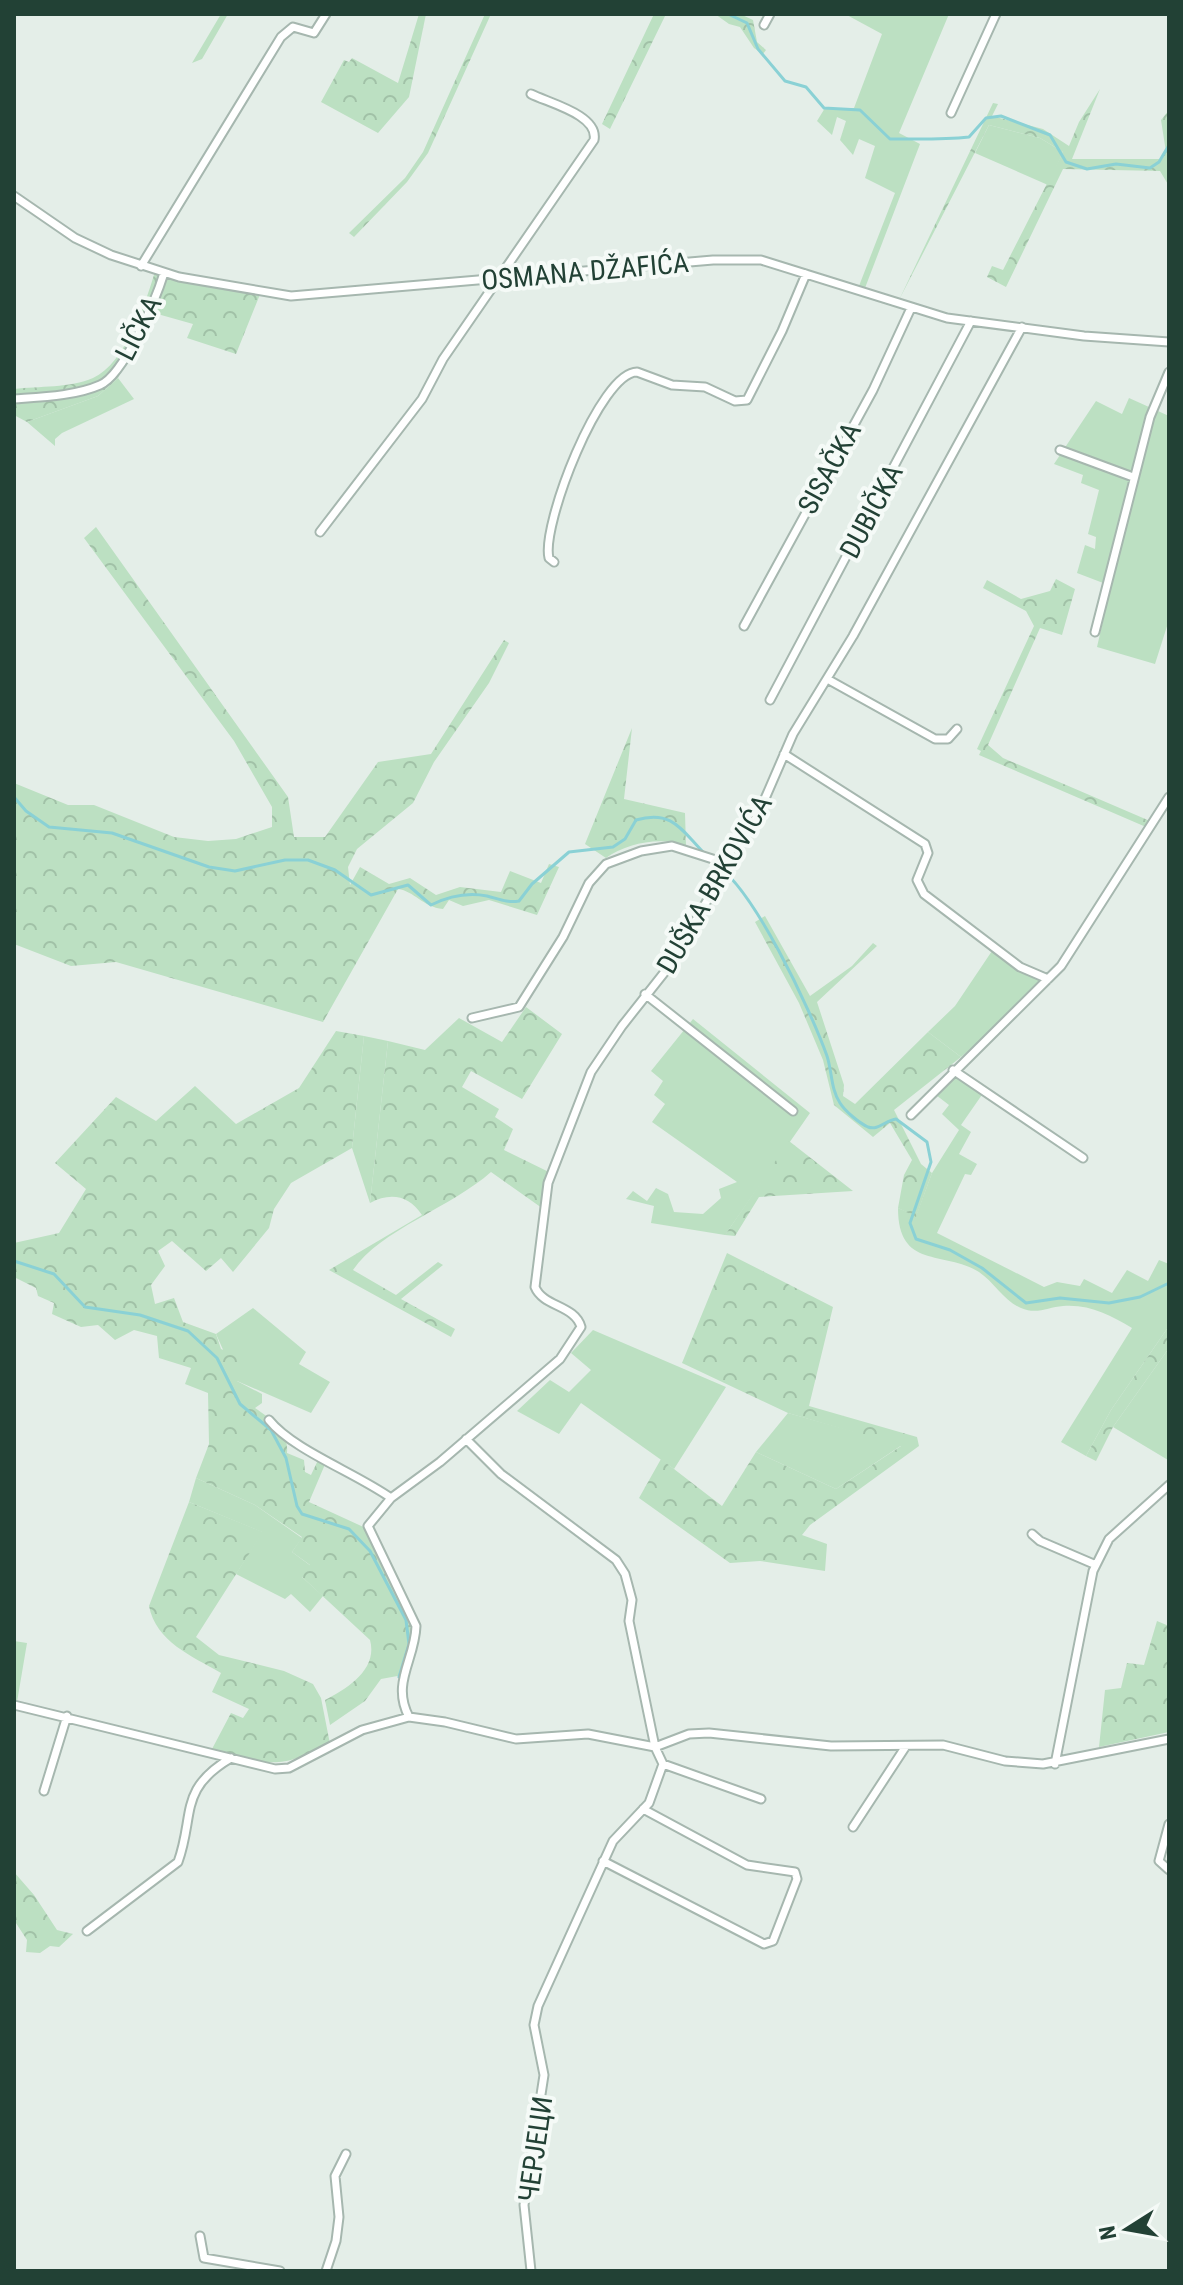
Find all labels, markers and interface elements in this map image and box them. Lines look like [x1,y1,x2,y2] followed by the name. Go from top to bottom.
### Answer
[480,246,690,297] street label: OSMANA DŽAFIĆA
[108,291,168,366] street label: LIČKA
[791,417,868,520] street label: SISAČKA
[833,459,910,564] street label: DUBIČKA
[650,789,779,979] street label: DUŠKA BRKOVIĆA
[512,2094,559,2204] street label: ЧЕРЈЕЦИ
[1087,2189,1167,2269] north arrow
[1094,2224,1121,2242] text: N

